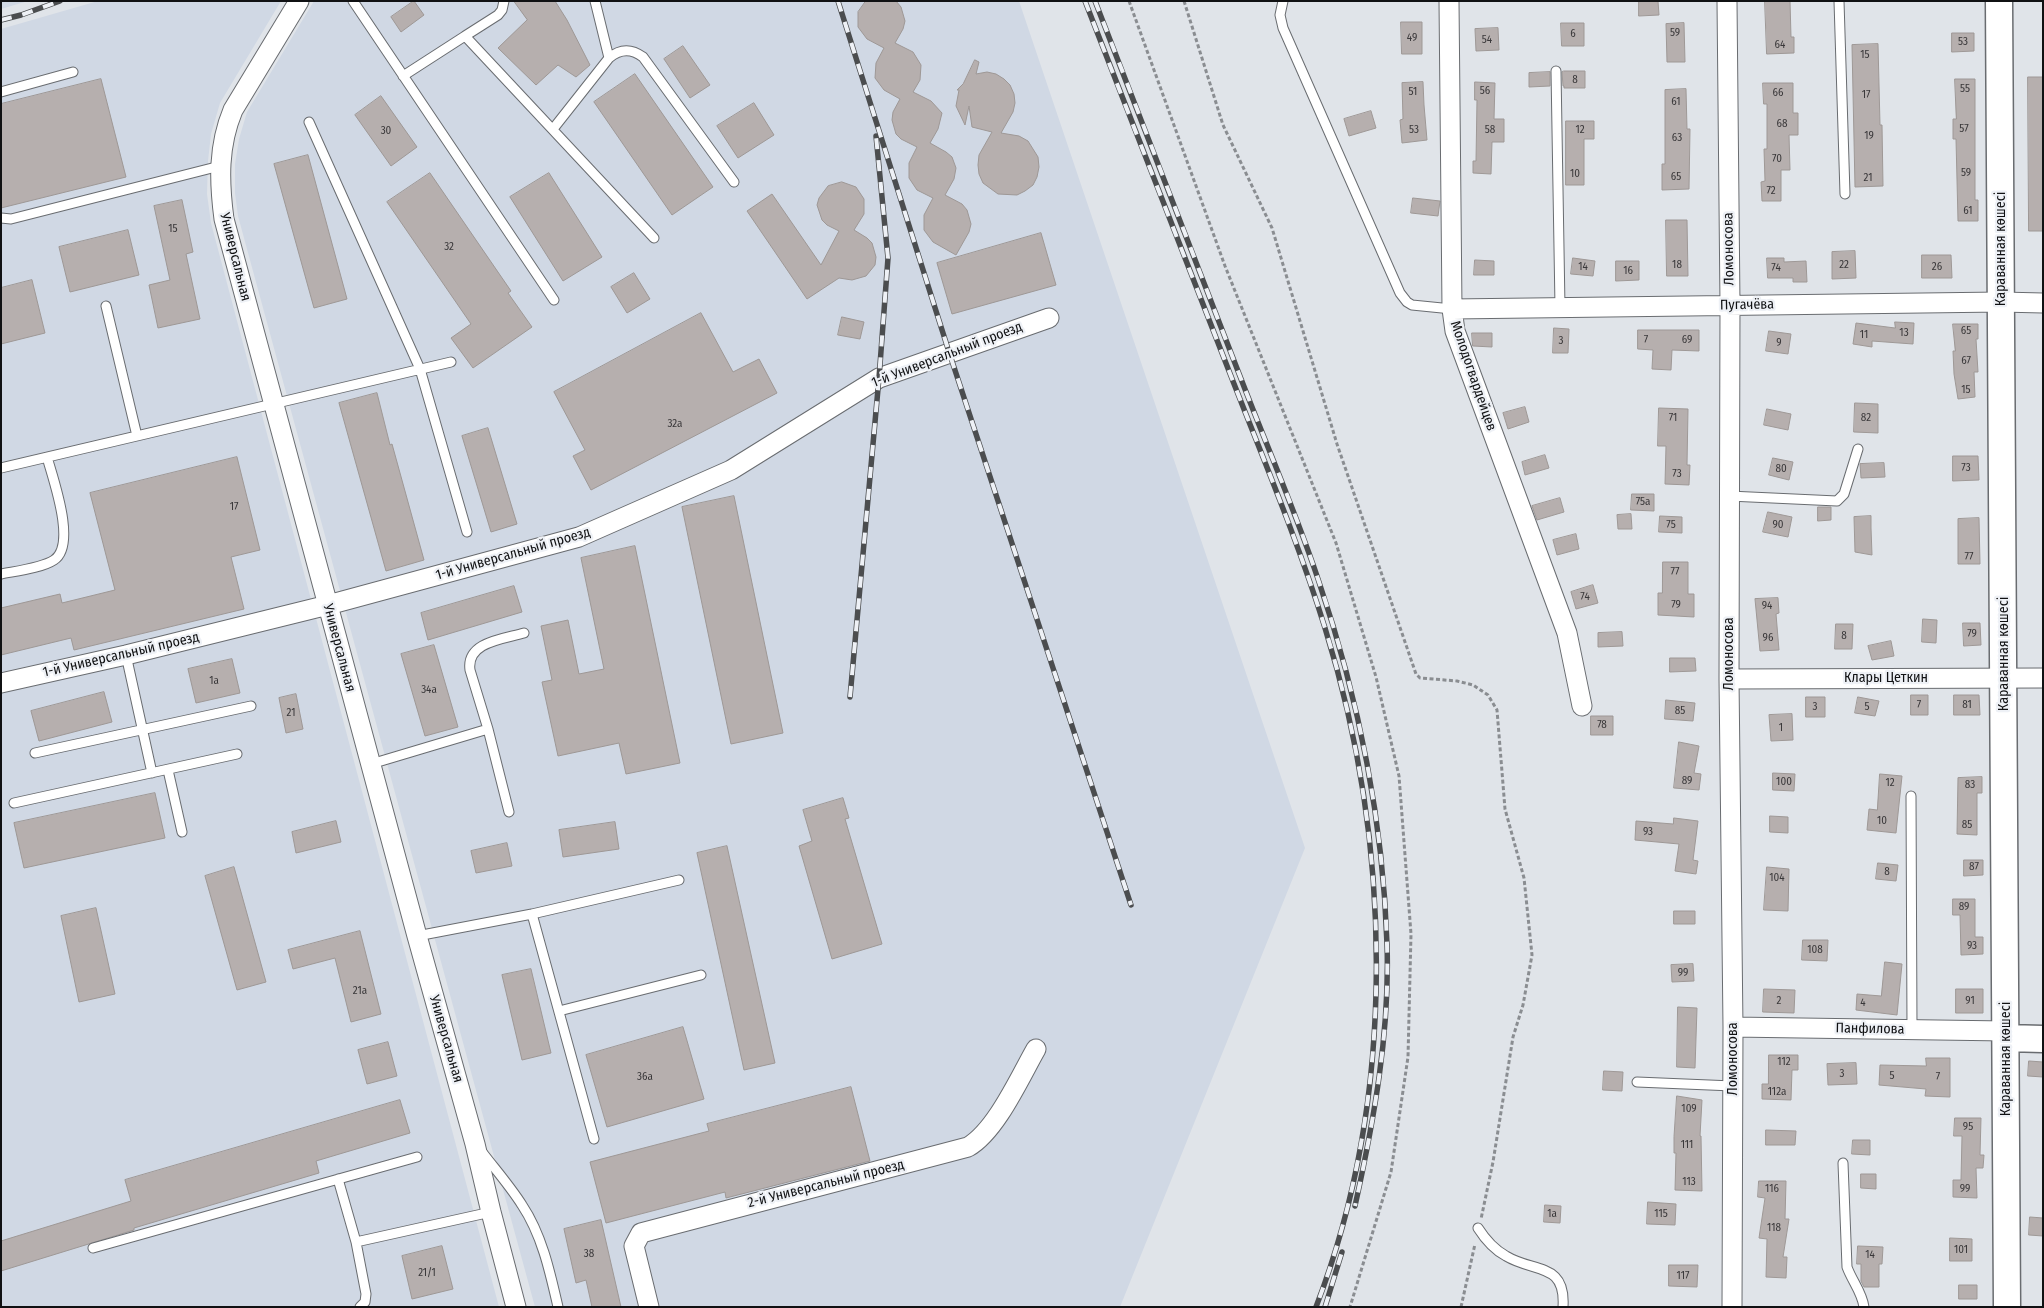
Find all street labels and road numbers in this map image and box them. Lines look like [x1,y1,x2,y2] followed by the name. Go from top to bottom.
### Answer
[1993,192,2009,306] street label: Караванная көшесі
[216,211,254,303] street label: Универсальная
[1720,212,1738,286] street label: Ломоносова
[1720,296,1774,314] street label: Пугачёва
[869,318,1025,392] street label: 1-й Универсальный проезд
[1446,319,1500,433] street label: Молодогвардейцев
[434,524,592,584] street label: 1-й Универсальный проезд
[1996,597,2012,711] street label: Караванная көшесі
[319,602,359,694] street label: Универсальная
[1721,617,1737,691] street label: Ломоносова
[41,629,201,681] street label: 1-й Универсальный проезд
[1844,670,1928,686] street label: Клары Цеткин
[425,993,467,1085] street label: Универсальная
[1998,1002,2014,1116] street label: Караванная көшесі
[1835,1020,1905,1038] street label: Панфилова
[1725,1022,1741,1096] street label: Ломоносова
[746,1156,906,1212] street label: 2-й Универсальный проезд

